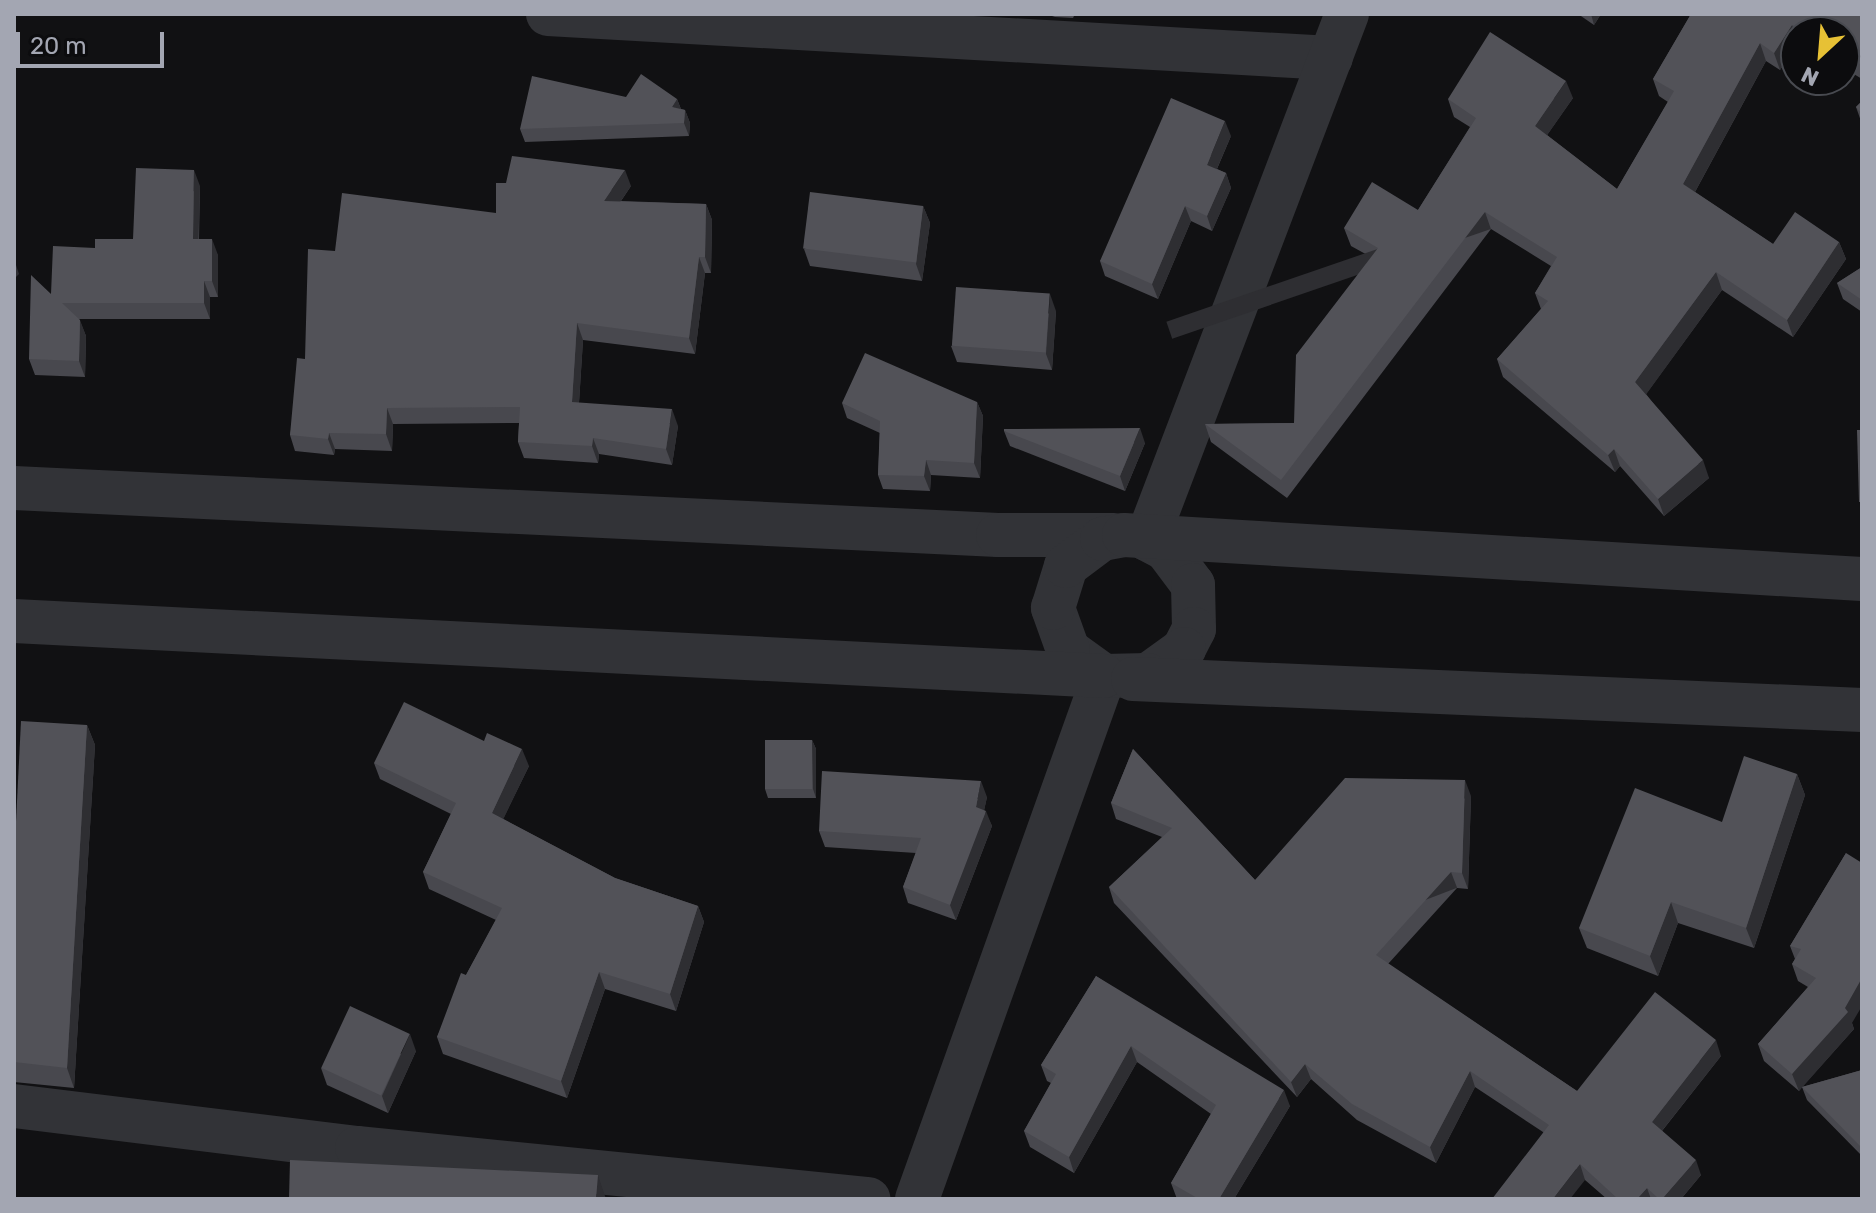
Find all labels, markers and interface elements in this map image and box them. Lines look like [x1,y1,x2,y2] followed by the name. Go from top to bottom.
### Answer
[20,16,168,66] scale bar
[1780,16,1860,96] north arrow
[30,32,87,60] text: 20 m
[1797,61,1823,92] text: N

